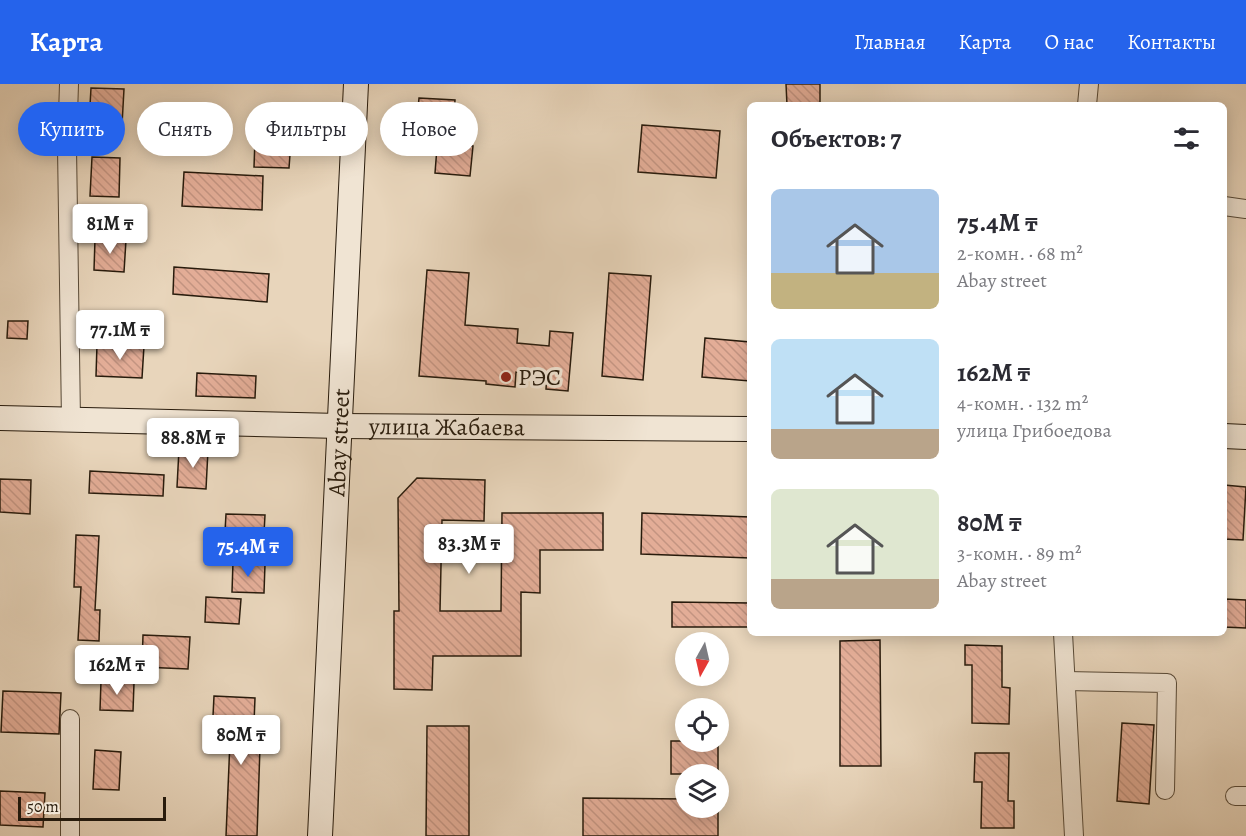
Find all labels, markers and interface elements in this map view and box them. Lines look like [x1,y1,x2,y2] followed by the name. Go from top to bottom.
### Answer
[30,23,103,61] text: Карта
[854,28,926,56] text: Главная
[959,28,1011,56] text: Карта
[1044,28,1094,56] text: О нас
[1127,28,1216,56] text: Контакты
[18,102,125,156] chip: Купить
[137,102,233,156] chip: Снять
[245,102,368,156] chip: Фильтры
[380,102,478,156] chip: Новое
[771,121,901,156] text: Объектов: 7
[1170,122,1203,155] icon: filters
[68,204,152,255] pin: 81M ₸
[957,205,1038,240] text: 75.4M ₸
[87,210,133,237] text: 81M ₸
[819,213,891,285] icon: home
[957,240,1083,267] text: 2-комн. · 68 m²
[957,267,1047,294] text: Abay street
[65,310,175,361] pin: 77.1M ₸
[90,316,150,343] text: 77.1M ₸
[957,355,1030,390] text: 162M ₸
[518,361,561,393] place label: РЭС
[819,363,891,435] icon: home
[499,370,513,384] marker: РЭС
[320,388,357,498] street label: Abay street
[957,390,1088,417] text: 4-комн. · 132 m²
[368,410,525,443] street label: улица Жабаева
[957,417,1112,444] text: улица Грибоедова
[138,418,248,469] pin: 88.8M ₸
[161,424,225,451] text: 88.8M ₸
[957,505,1022,540] text: 80M ₸
[819,513,891,585] icon: home
[414,524,524,575] pin: 83.3M ₸
[193,527,303,578] pin: 75.4M ₸
[438,530,500,557] text: 83.3M ₸
[217,533,279,560] text: 75.4M ₸
[957,540,1082,567] text: 3-комн. · 89 m²
[957,567,1047,594] text: Abay street
[675,632,729,686] north arrow
[675,632,729,818] map controls
[68,645,166,696] pin: 162M ₸
[89,651,145,678] text: 162M ₸
[675,698,729,752] button: locate
[199,715,283,766] pin: 80M ₸
[216,721,266,748] text: 80M ₸
[675,764,729,818] button: layers
[18,794,166,822] scale bar
[27,796,59,818] text: 50 m

